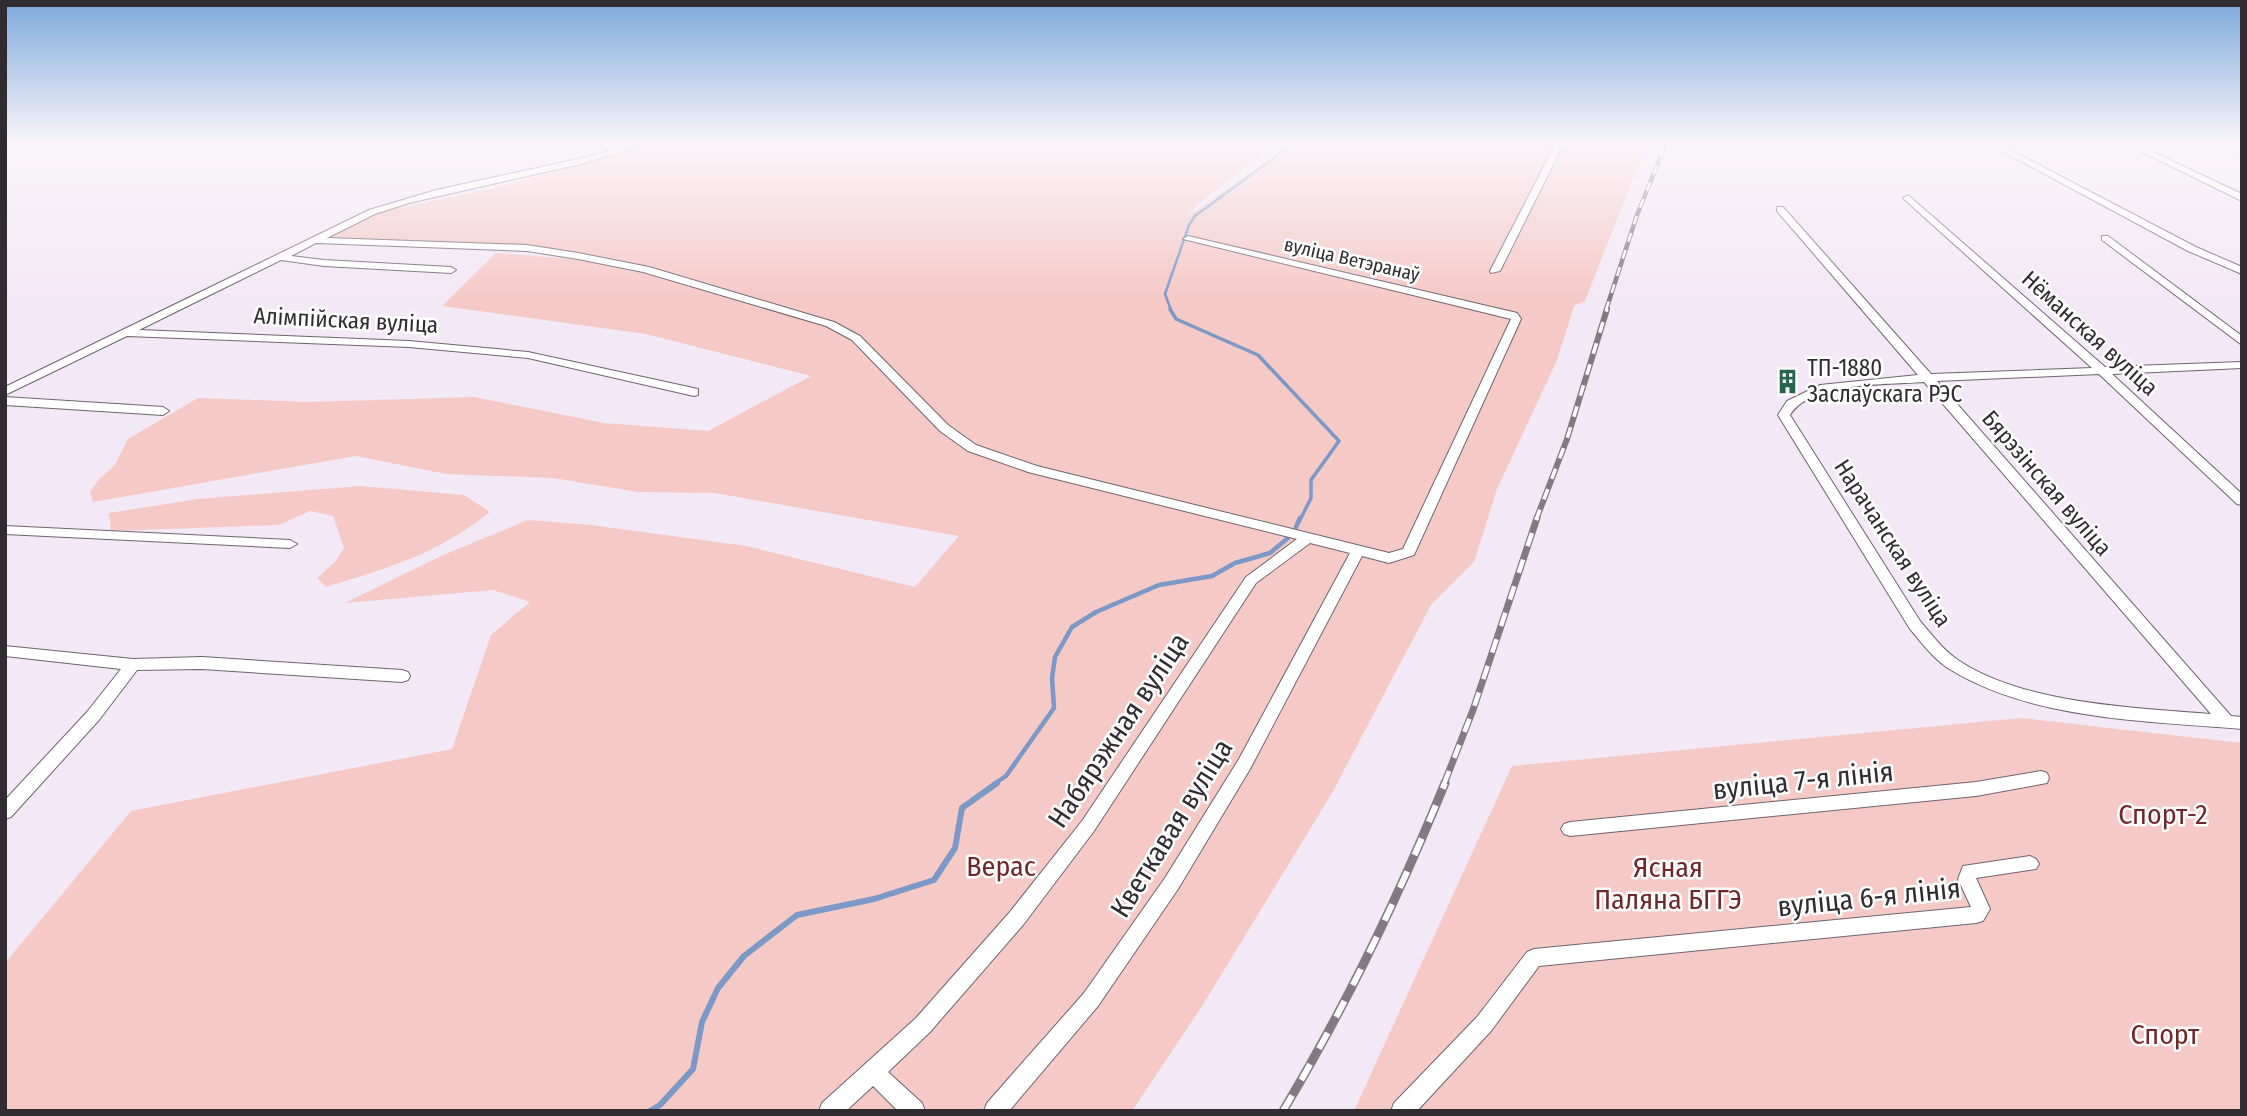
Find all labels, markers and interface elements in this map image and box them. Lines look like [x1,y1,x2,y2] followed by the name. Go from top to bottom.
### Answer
[1282,233,1422,286] street label: вуліца Ветэранаў
[2016,265,2164,401] street label: Нёманская вуліца
[253,301,439,339] street label: Алімпійская вуліца
[1807,354,1962,408] place label: ТП-1880 Заслаўскага РЭС
[1773,367,1801,395] building icon: ТП-1880 Заслаўскага РЭС
[1976,405,2118,561] street label: Бярэзінская вуліца
[1828,454,1958,632] street label: Нарачанская вуліца
[1041,627,1196,834] street label: Набярэжная вуліца
[1103,733,1239,923] street label: Кветкавая вуліца
[1711,755,1895,806] street label: вуліца 7-я лінія
[2118,798,2208,831] park label: Спорт-2
[966,850,1036,883] park label: Верас
[1594,851,1742,916] park label: Ясная Паляна БГГЭ
[1776,871,1962,924] street label: вуліца 6-я лінія
[2131,1018,2200,1051] park label: Спорт

